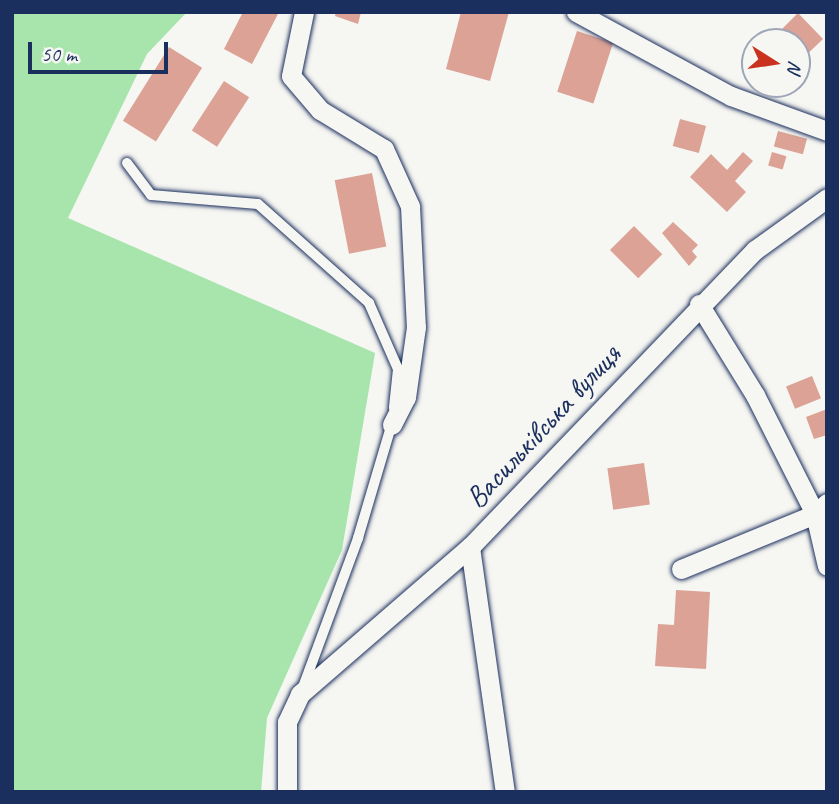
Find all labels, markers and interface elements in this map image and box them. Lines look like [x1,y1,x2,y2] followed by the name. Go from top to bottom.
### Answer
[32,28,172,72] scale bar
[741,28,811,98] north arrow
[41,41,77,67] text: 50 m
[782,59,808,75] text: N
[458,336,628,516] street label: Васильківська вулиця

